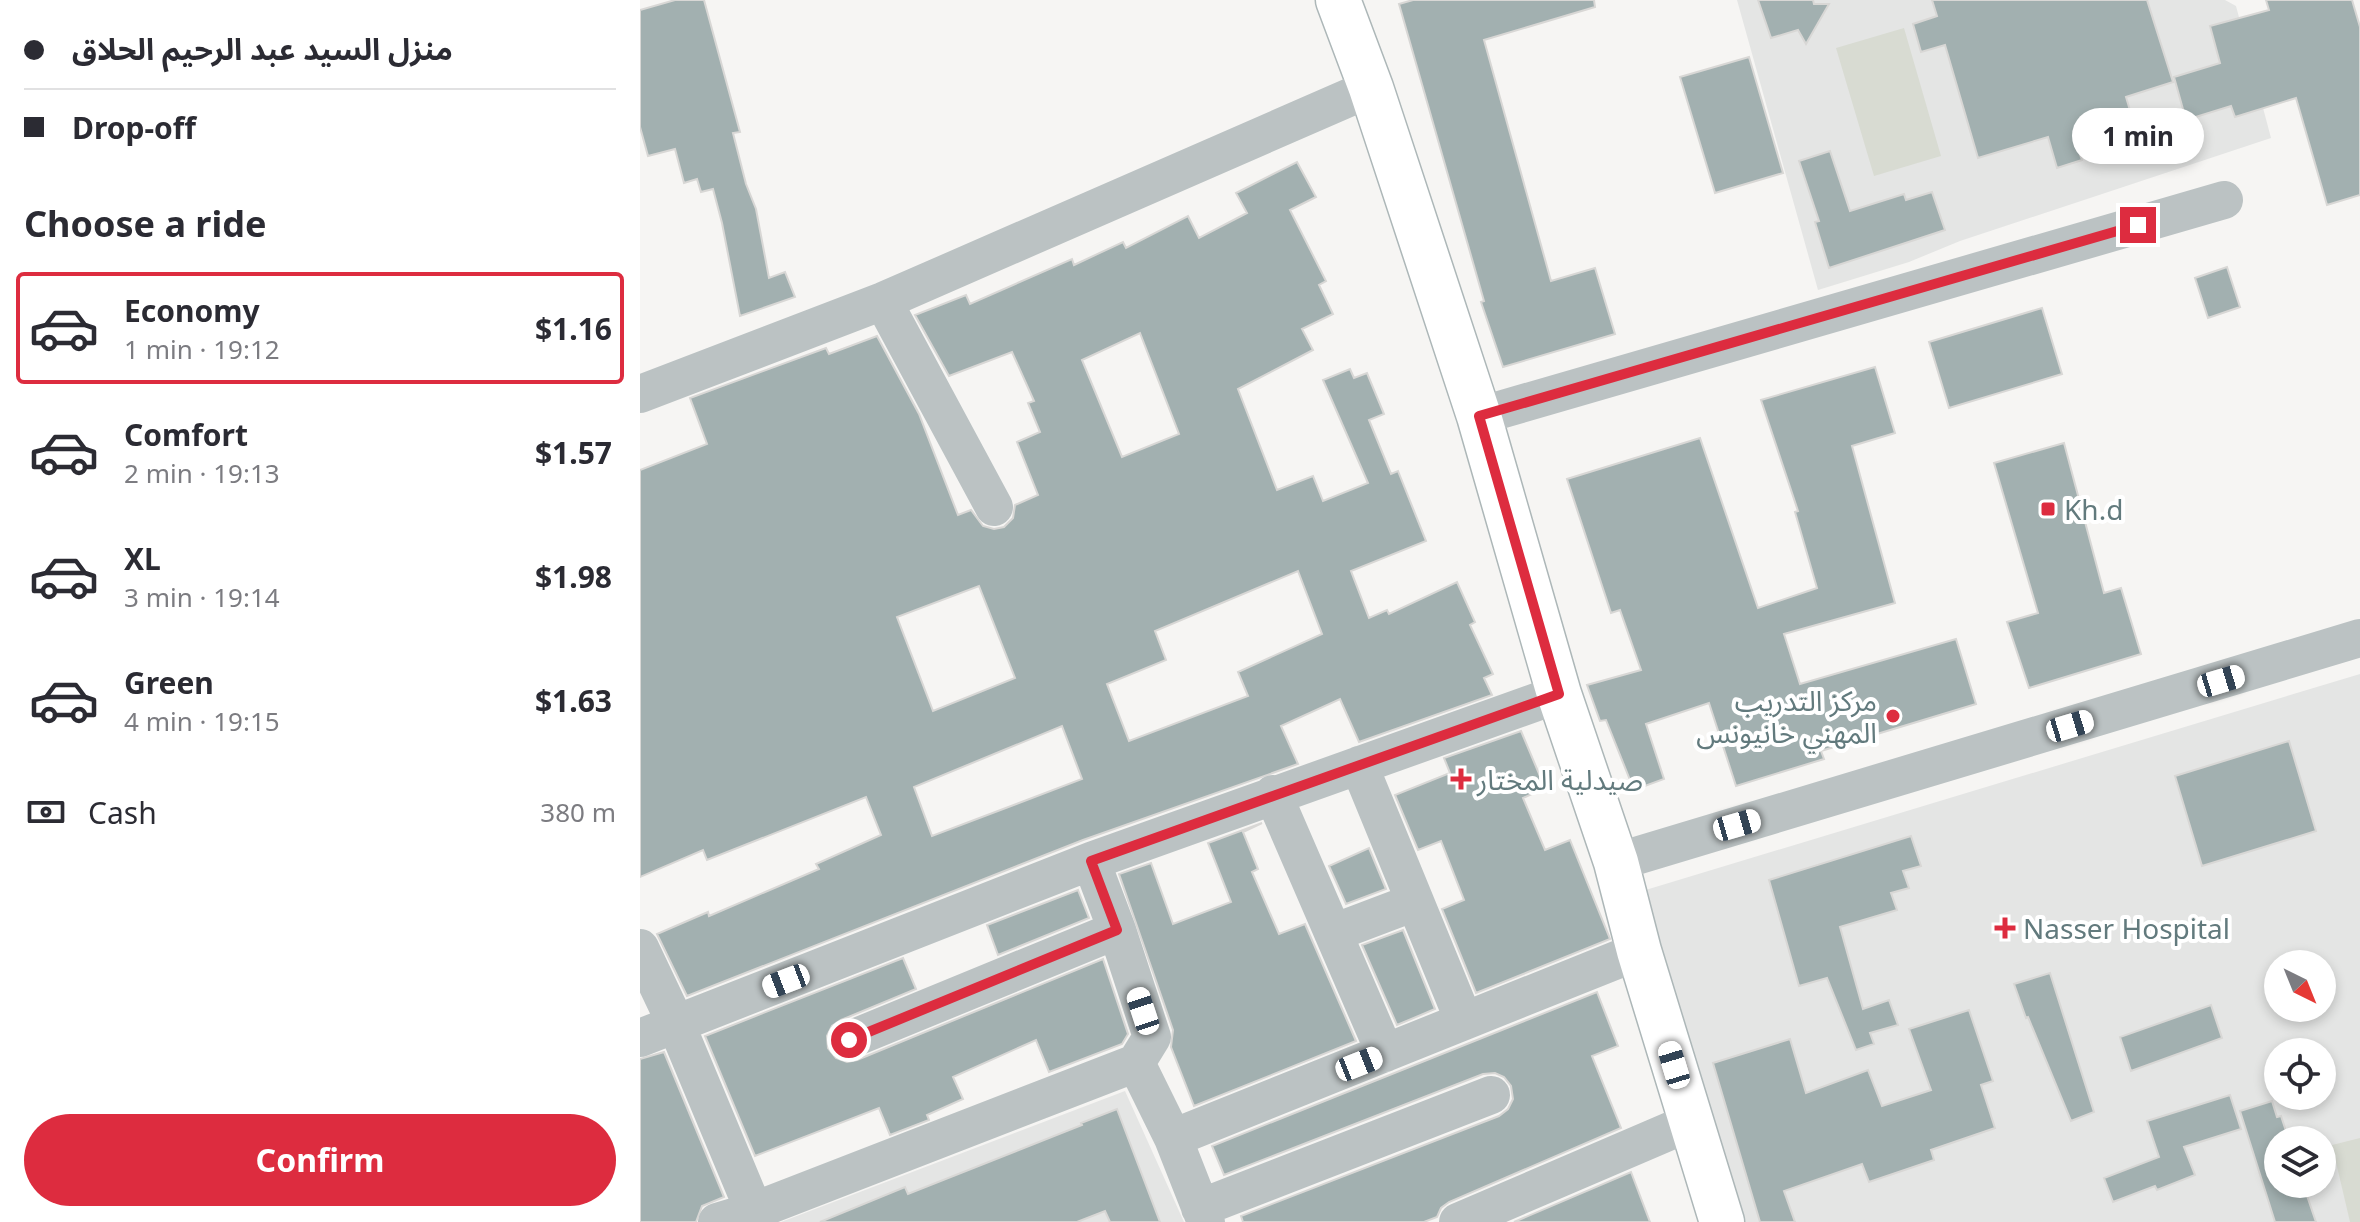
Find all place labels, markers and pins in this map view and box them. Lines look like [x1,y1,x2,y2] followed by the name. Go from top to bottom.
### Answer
[2064,490,2123,528] place label: Kh.d
[2039,500,2057,518] marker: Kh.d
[1696,681,1877,754] place label: مركز التدريب المهني خانيونس
[1884,707,1902,725] marker: مركز التدريب المهني خانيونس
[1476,760,1643,798] place label: صيدلية المختار
[1452,770,1470,788] marker: صيدلية المختار
[2023,909,2230,947] place label: Nasser Hospital
[1994,917,2016,939] marker: Nasser Hospital

